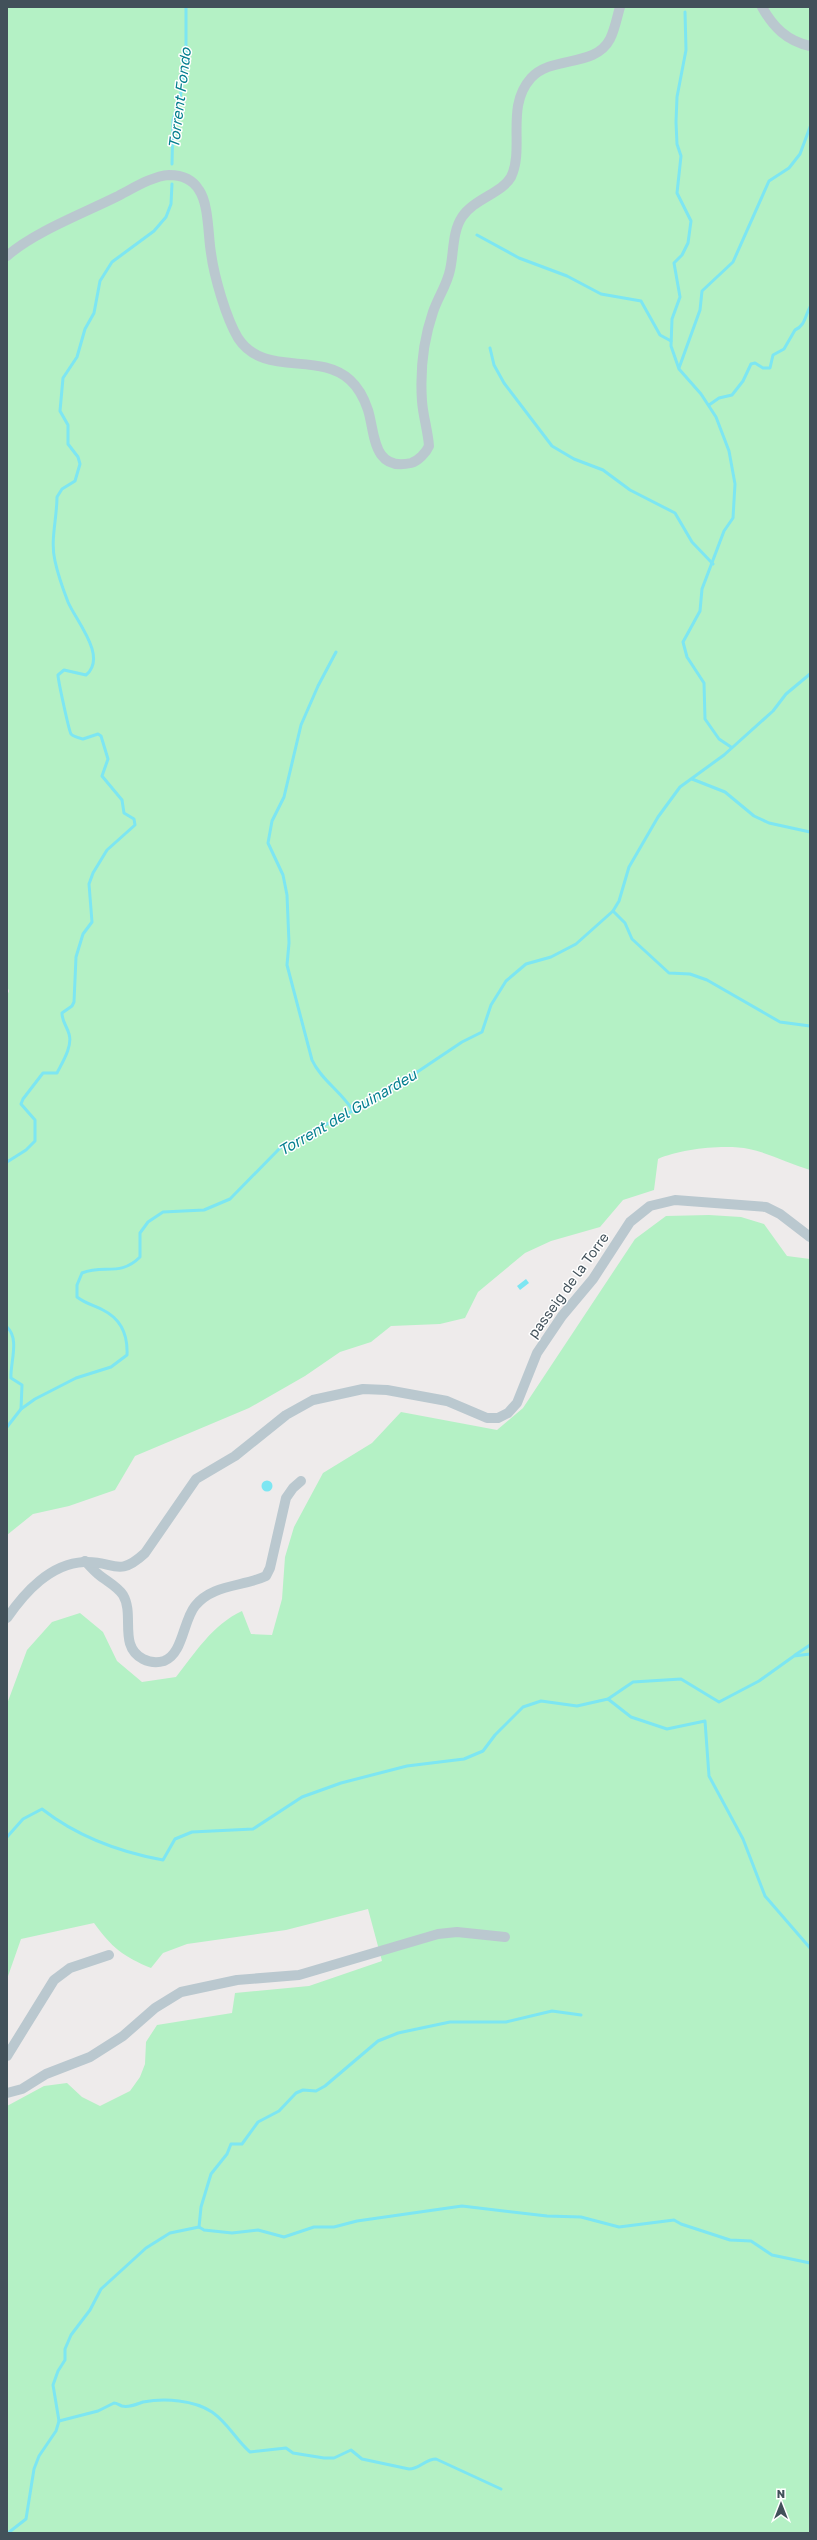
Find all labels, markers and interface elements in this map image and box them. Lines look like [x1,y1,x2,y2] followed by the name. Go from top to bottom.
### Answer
[164,46,194,149] water label: Torrent Fondo
[275,1065,420,1159] water label: Torrent del Guinardeu
[524,1229,612,1341] street label: passeig de la Torre
[761,2484,801,2524] north arrow
[777,2487,785,2500] text: N

